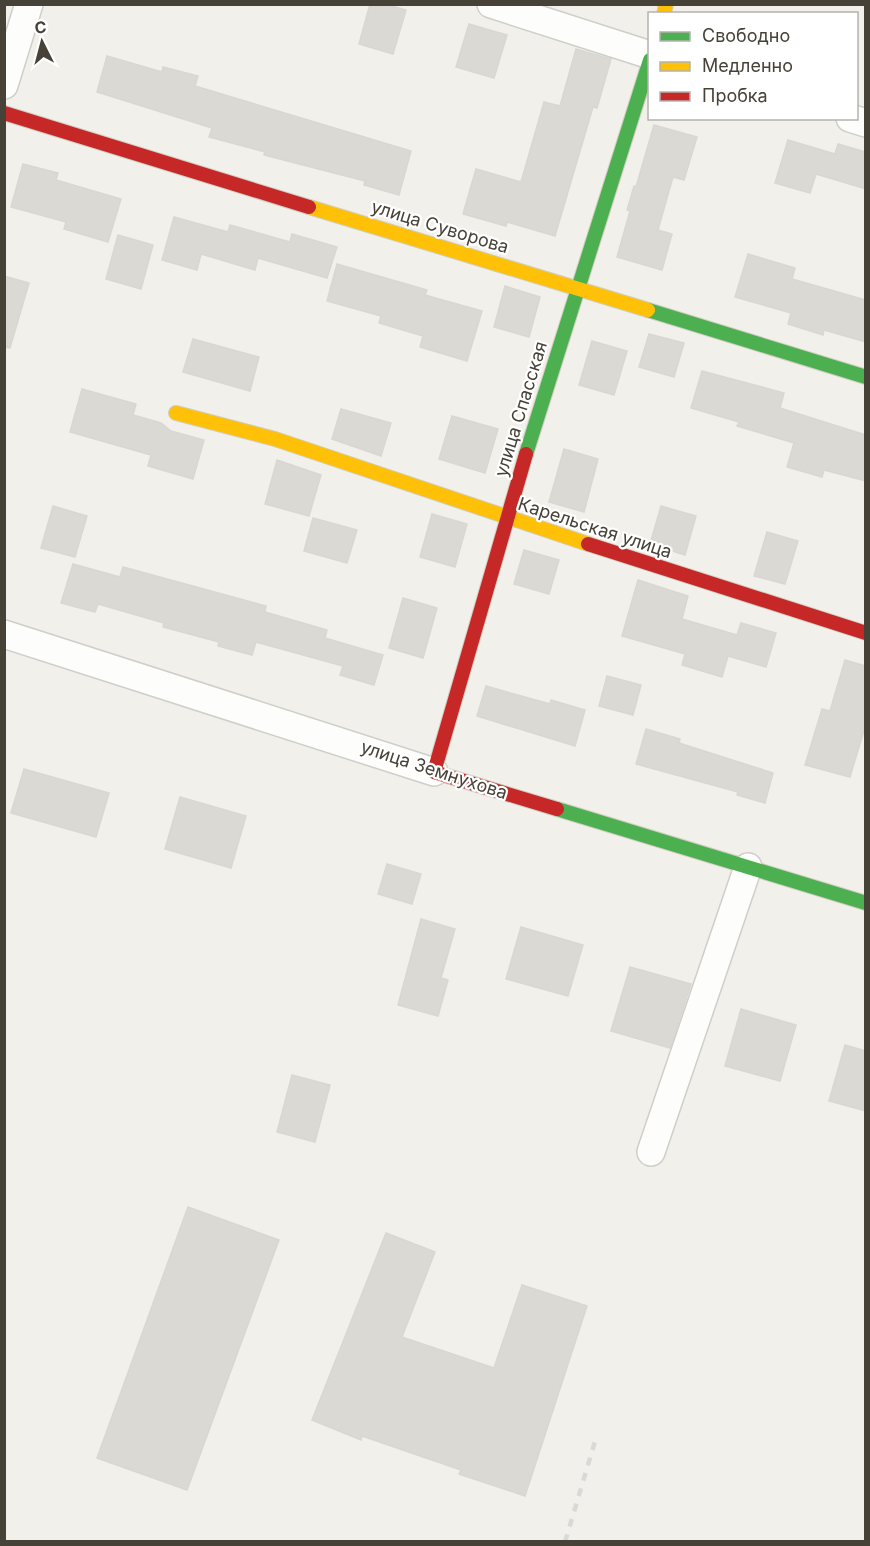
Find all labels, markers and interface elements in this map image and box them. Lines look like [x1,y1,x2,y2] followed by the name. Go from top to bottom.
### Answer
[12,12,72,72] north arrow
[648,12,858,120] legend
[33,17,48,38] text: С
[702,25,790,46] text: Свободно
[702,55,793,76] text: Медленно
[702,85,768,106] text: Пробка
[369,196,511,257] street label: улица Суворова
[490,339,551,479] street label: улица Спасская
[516,493,675,562] street label: Карельская улица
[358,736,510,803] street label: улица Земнухова

